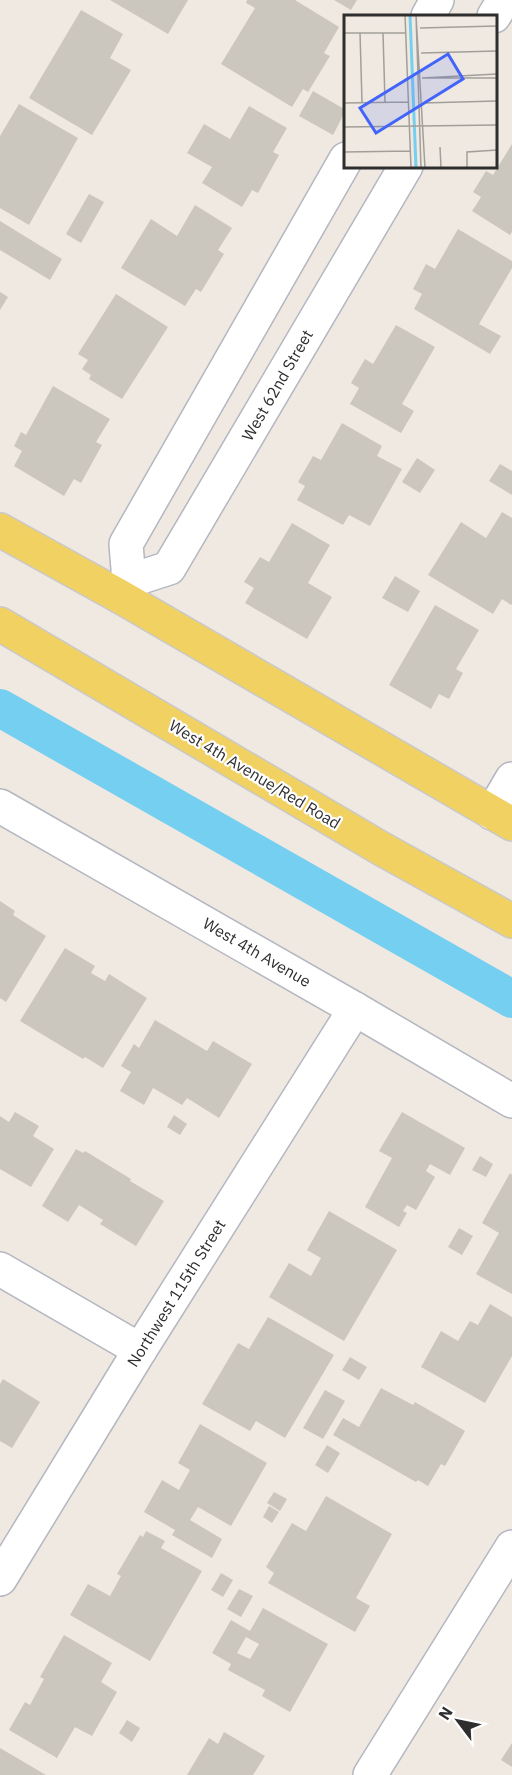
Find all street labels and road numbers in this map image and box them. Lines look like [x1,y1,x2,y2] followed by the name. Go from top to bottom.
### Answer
[237,326,317,444] street label: West 62nd Street
[166,715,344,833] street label: West 4th Avenue/Red Road
[199,913,315,991] street label: West 4th Avenue
[122,1216,230,1370] street label: Northwest 115th Street

